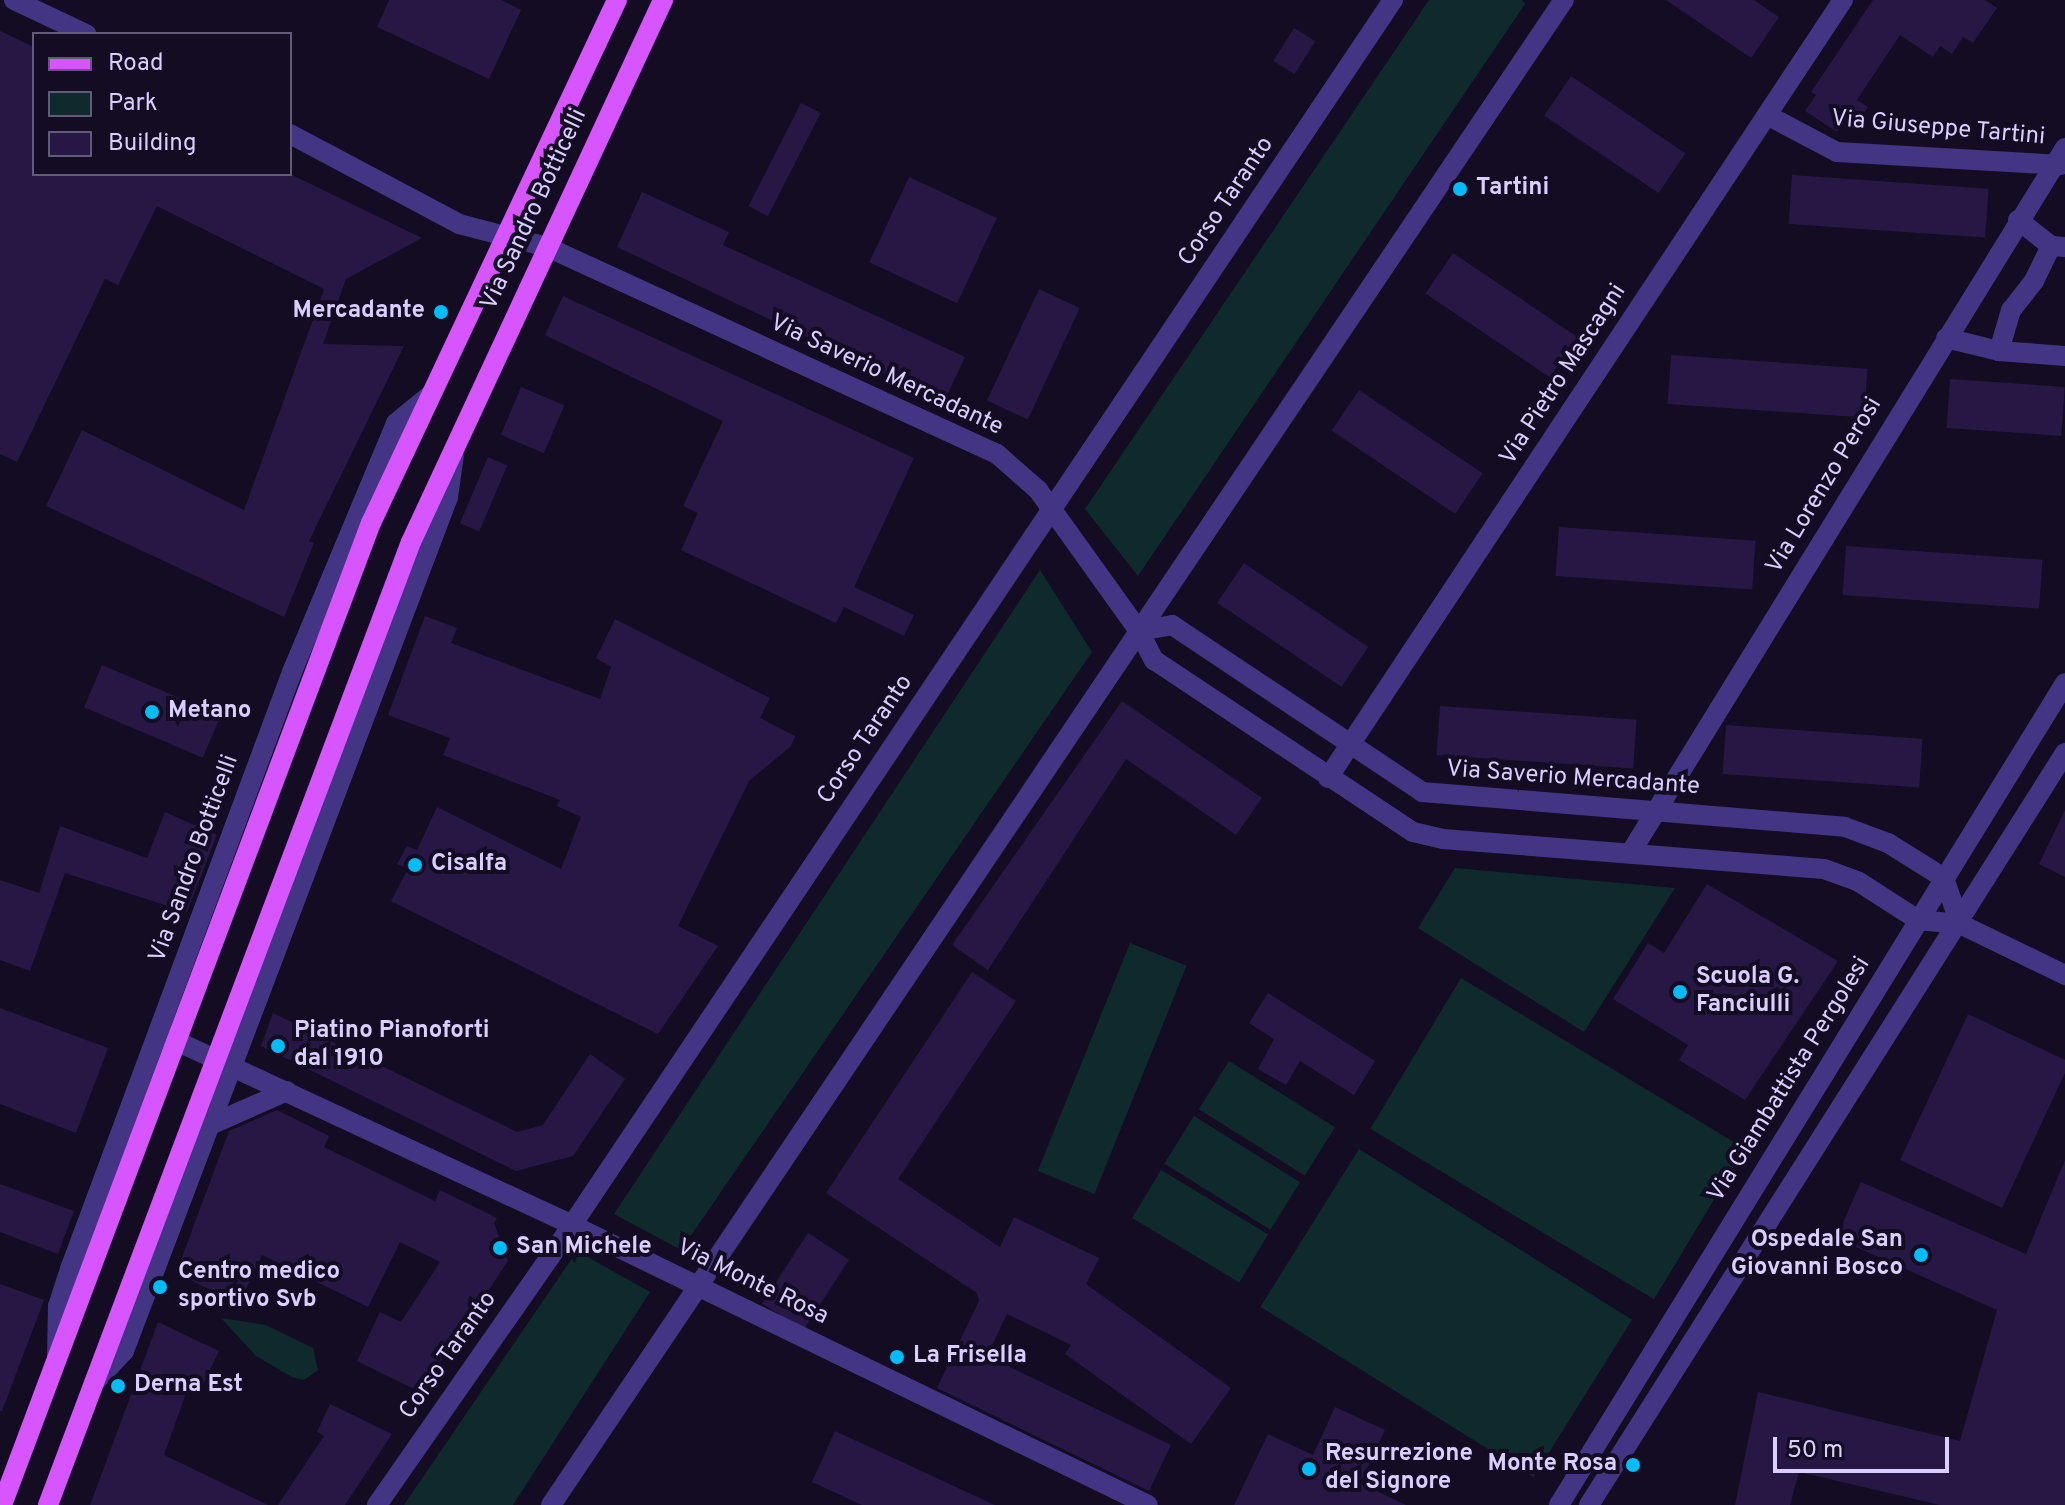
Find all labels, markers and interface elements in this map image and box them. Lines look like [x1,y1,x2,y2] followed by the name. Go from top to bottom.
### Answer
[32,32,292,176] legend
[108,49,164,79] text: Road
[108,89,158,119] text: Park
[476,105,594,315] street label: Via Sandro Botticelli
[1829,105,2047,153] street label: Via Giuseppe Tartini
[108,129,197,159] text: Building
[1173,132,1281,272] street label: Corso Taranto
[1476,175,1549,203] place label: Tartini
[1451,180,1469,198] marker: Tartini
[1495,279,1633,471] street label: Via Pietro Mascagni
[293,298,425,326] place label: Mercadante
[432,303,450,321] marker: Mercadante
[765,309,1007,443] street label: Via Saverio Mercadante
[1761,393,1889,579] street label: Via Lorenzo Perosi
[812,670,920,810] street label: Corso Taranto
[168,698,251,726] place label: Metano
[143,703,161,721] marker: Metano
[144,751,246,967] street label: Via Sandro Botticelli
[1445,756,1701,802] street label: Via Saverio Mercadante
[431,851,507,879] place label: Cisalfa
[406,856,424,874] marker: Cisalfa
[1703,952,1877,1208] street label: Via Giambattista Pergolesi
[1696,964,1799,1020] place label: Scuola G. Fanciulli
[1671,983,1689,1001] marker: Scuola G. Fanciulli
[294,1018,490,1074] place label: Piatino Pianoforti dal 1910
[269,1037,287,1055] marker: Piatino Pianoforti dal 1910
[1731,1227,1903,1283] place label: Ospedale San Giovanni Bosco
[516,1234,652,1262] place label: San Michele
[671,1234,833,1332] street label: Via Monte Rosa
[491,1239,509,1257] marker: San Michele
[1910,1244,1932,1266] marker: Ospedale San Giovanni Bosco
[178,1259,340,1315] place label: Centro medico sportivo Svb
[149,1276,171,1298] marker: Centro medico sportivo Svb
[394,1286,504,1426] street label: Corso Taranto
[913,1343,1027,1371] place label: La Frisella
[888,1348,906,1366] marker: La Frisella
[134,1372,243,1400] place label: Derna Est
[109,1377,127,1395] marker: Derna Est
[1777,1421,1953,1471] scale bar
[1787,1436,1843,1466] text: 50 m
[1325,1441,1473,1497] place label: Resurrezione del Signore
[1488,1451,1617,1479] place label: Monte Rosa
[1624,1456,1642,1474] marker: Monte Rosa
[1300,1460,1318,1478] marker: Resurrezione del Signore

